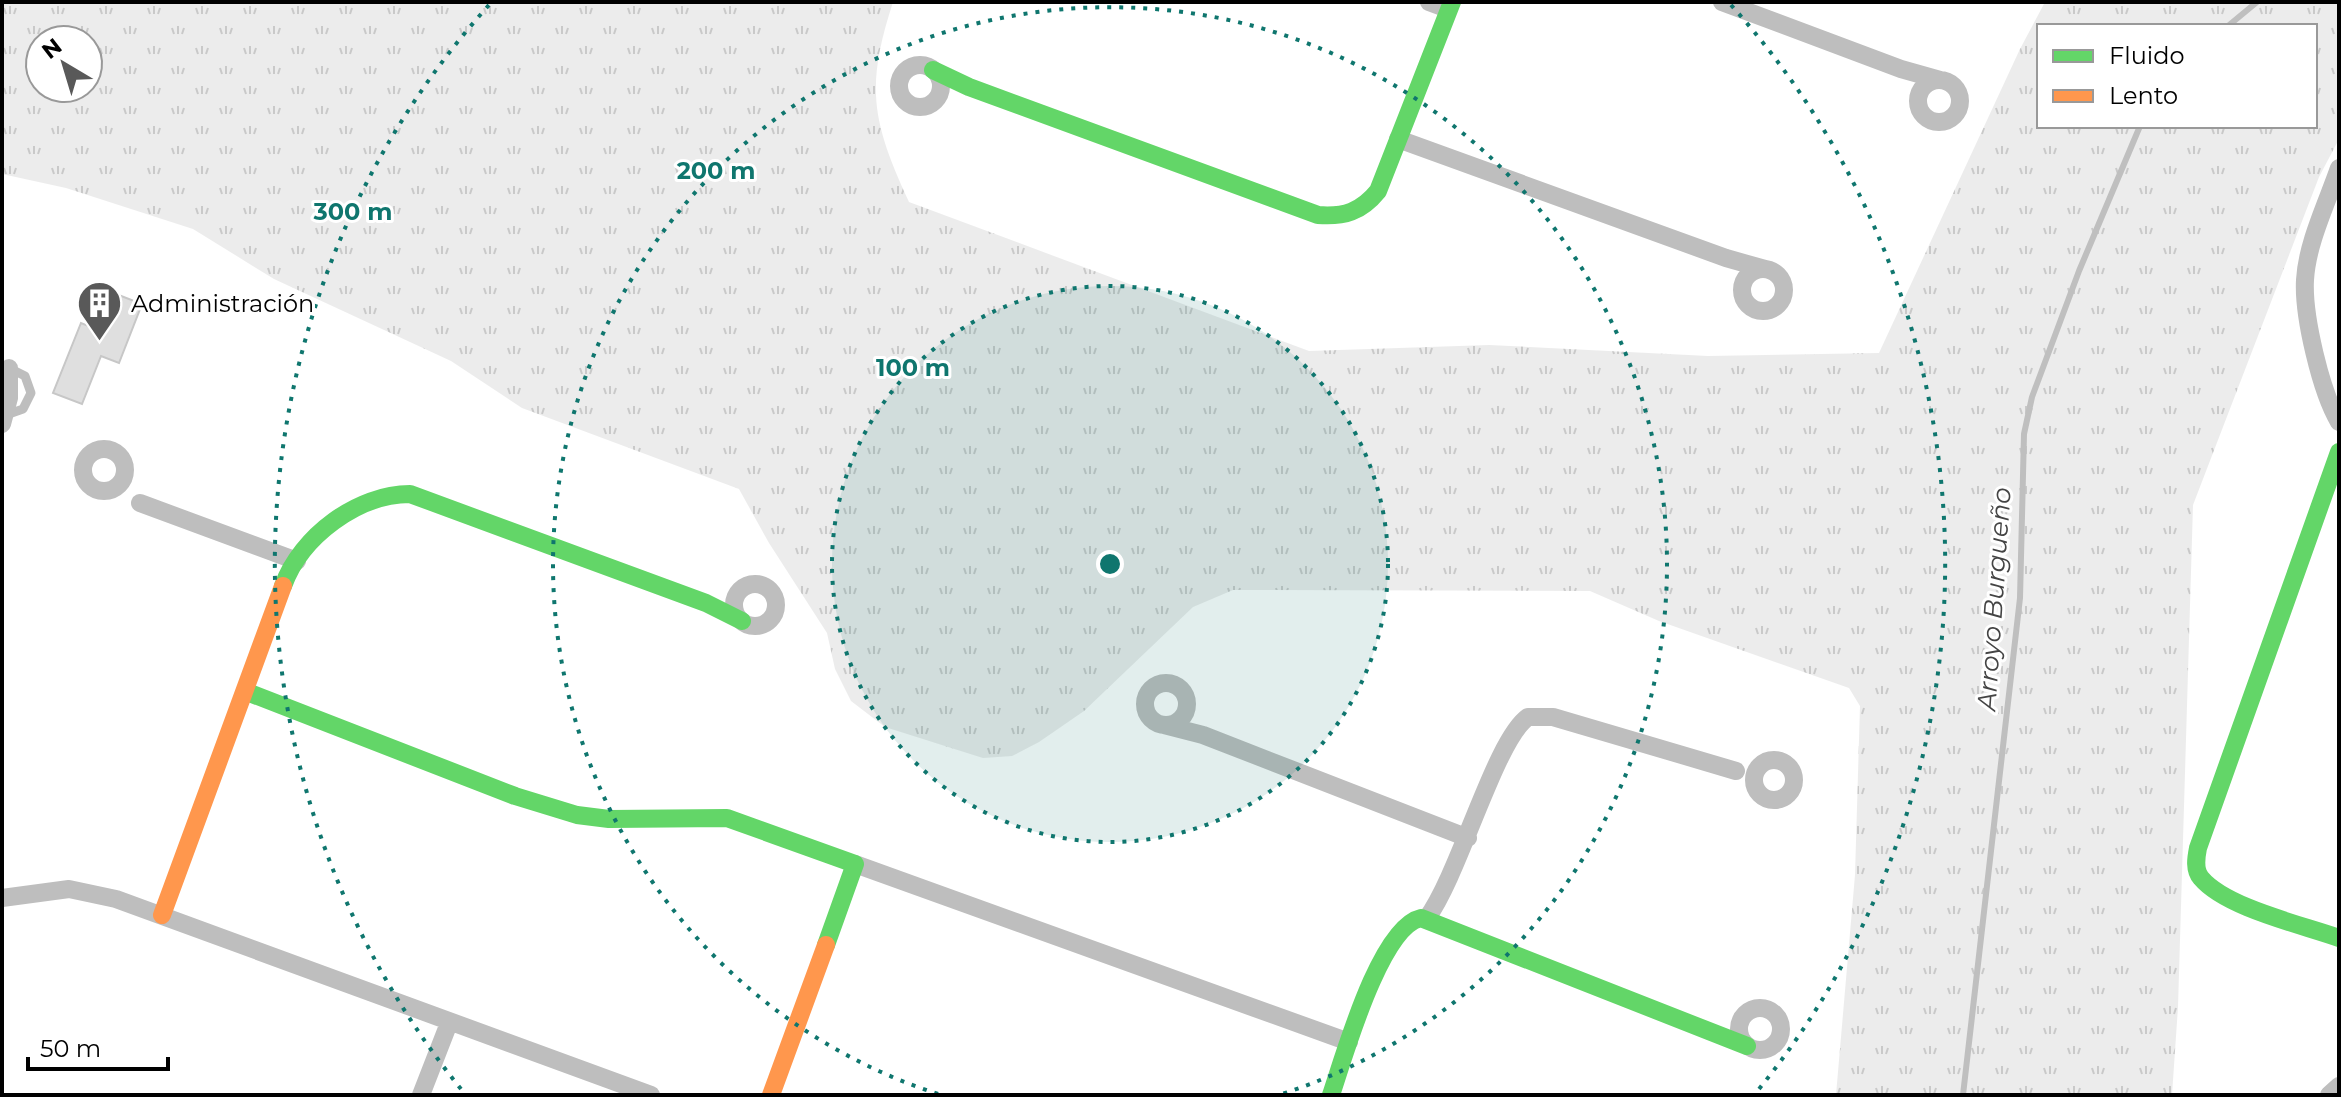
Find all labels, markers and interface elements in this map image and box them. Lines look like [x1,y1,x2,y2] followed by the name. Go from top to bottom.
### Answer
[24,24,104,104] north arrow
[2037,24,2317,128] legend
[37,33,67,65] text: N
[2109,41,2185,70] text: Fluido
[2109,81,2178,110] text: Lento
[677,156,755,185] text: 200 m
[313,197,392,226] text: 300 m
[76,280,124,343] building icon: Administración
[131,289,314,318] place label: Administración
[876,353,950,382] text: 100 m
[1970,486,2018,714] water label: Arroyo Burgueño
[1096,550,1124,578] centre of rings
[28,1021,168,1071] scale bar
[40,1034,101,1063] text: 50 m

